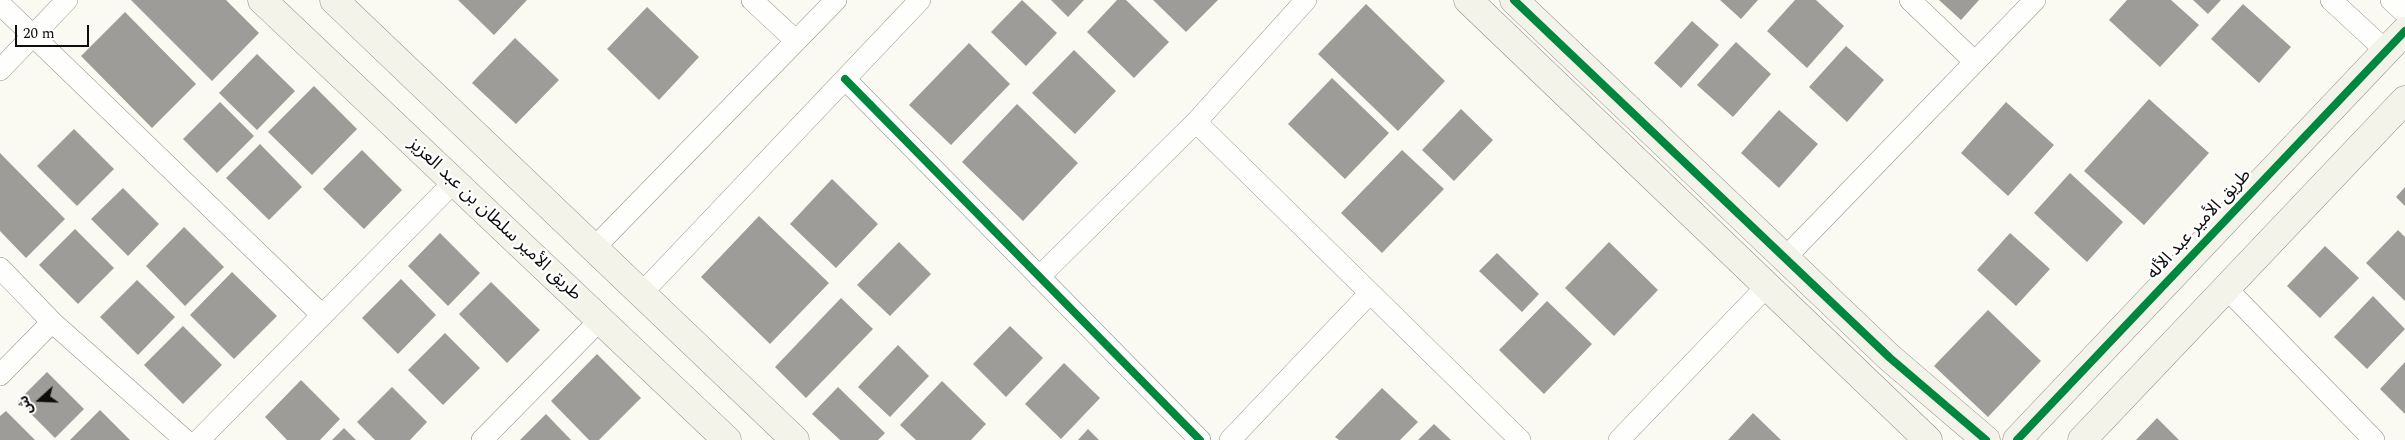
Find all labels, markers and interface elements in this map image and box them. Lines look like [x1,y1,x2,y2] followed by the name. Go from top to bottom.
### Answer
[18,15,91,47] scale bar
[23,22,55,45] text: 20 m
[403,134,585,306] street label: طريق الأمير سلطان بن عبد العزيز
[2143,165,2257,285] street label: طريق الأمير عبد الأله
[15,375,65,425] north arrow
[12,393,39,418] text: ش

